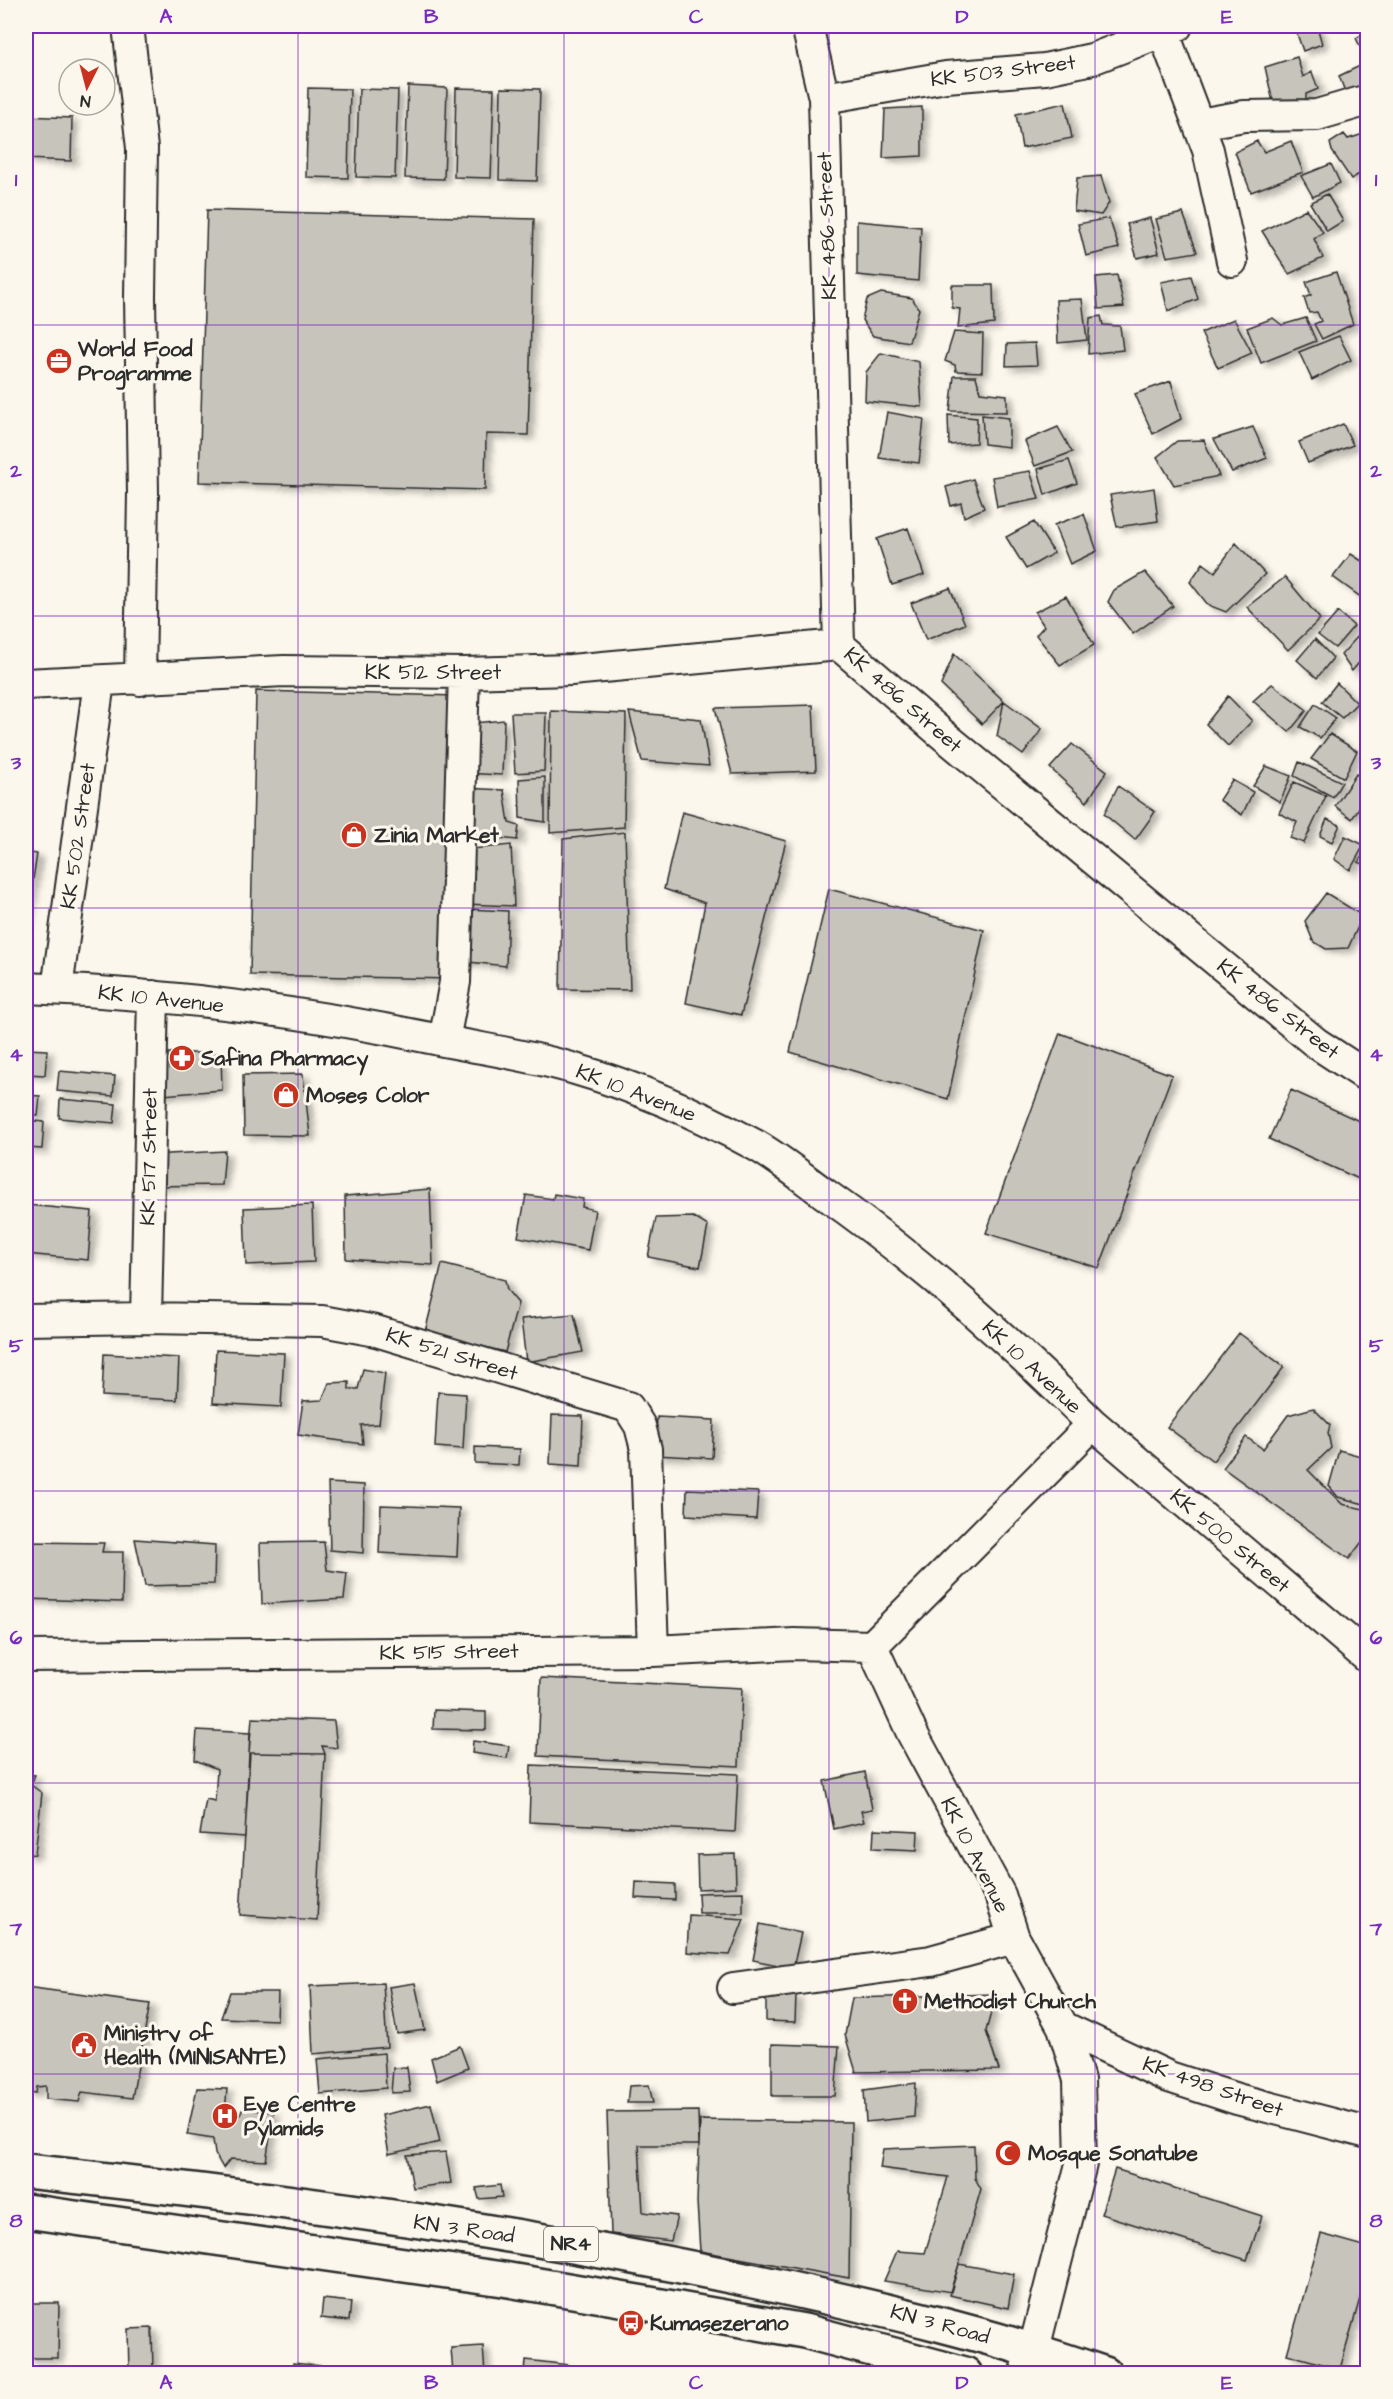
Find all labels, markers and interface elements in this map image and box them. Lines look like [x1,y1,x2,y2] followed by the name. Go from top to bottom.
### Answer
[160,3,173,31] text: A
[424,3,439,31] text: B
[689,3,704,31] text: C
[956,3,969,31] text: D
[1221,3,1233,31] text: E
[929,48,1078,94] street label: KK 503 Street
[57,57,117,117] north arrow
[79,89,92,112] text: N
[810,151,844,301] street label: KK 486 Street
[15,166,18,194] text: 1
[1375,166,1378,194] text: 1
[77,335,193,390] place label: World Food Programme
[44,346,74,376] office icon: World Food Programme
[9,457,22,485] text: 2
[1369,457,1382,485] text: 2
[838,640,969,760] street label: KK 486 Street
[365,658,502,687] street label: KK 512 Street
[10,749,22,777] text: 3
[1370,749,1382,777] text: 3
[53,761,103,911] street label: KK 502 Street
[339,820,369,850] shop icon: Zinia Market
[374,821,499,850] place label: Zinia Market
[1211,952,1346,1066] street label: KK 486 Street
[97,978,225,1020] street label: KK 10 Avenue
[9,1041,23,1069] text: 4
[1369,1041,1383,1069] text: 4
[167,1043,197,1073] pharmacy icon: Safina Pharmacy
[200,1044,369,1076] place label: Safina Pharmacy
[572,1057,700,1129] street label: KK 10 Avenue
[271,1080,301,1110] shop icon: Moses Color
[306,1081,430,1110] place label: Moses Color
[133,1088,165,1226] street label: KK 517 Street
[976,1313,1088,1421] street label: KK 10 Avenue
[382,1320,522,1388] street label: KK 521 Street
[9,1332,24,1360] text: 5
[1369,1332,1384,1360] text: 5
[1164,1482,1297,1600] street label: KK 500 Street
[10,1624,23,1652] text: 6
[1370,1624,1383,1652] text: 6
[379,1636,519,1668] street label: KK 515 Street
[933,1792,1017,1918] street label: KK 10 Avenue
[9,1915,23,1943] text: 7
[1369,1915,1383,1943] text: 7
[890,1986,920,2016] church icon: Methodist Church
[924,1987,1097,2016] place label: Methodist Church
[104,2019,286,2072] place label: Ministry of Health (MINISANTE)
[69,2030,99,2060] public building icon: Ministry of Health (MINISANTE)
[1139,2049,1288,2125] street label: KK 498 Street
[244,2090,357,2146] place label: Eye Centre Pylamids
[210,2101,240,2131] hospital icon: Eye Centre Pylamids
[993,2138,1023,2168] mosque icon: Mosque Sonatube
[1028,2139,1198,2169] place label: Mosque Sonatube
[10,2207,23,2235] text: 8
[1370,2207,1383,2235] text: 8
[412,2208,517,2250] street label: KN 3 Road
[544,2227,598,2261] road number: NR4
[887,2297,993,2351] street label: KN 3 Road
[616,2308,646,2338] bus stop icon: Kumasezerano
[650,2309,789,2338] place label: Kumasezerano
[160,2369,173,2397] text: A
[424,2369,439,2397] text: B
[689,2369,704,2397] text: C
[956,2369,969,2397] text: D
[1221,2369,1233,2397] text: E

